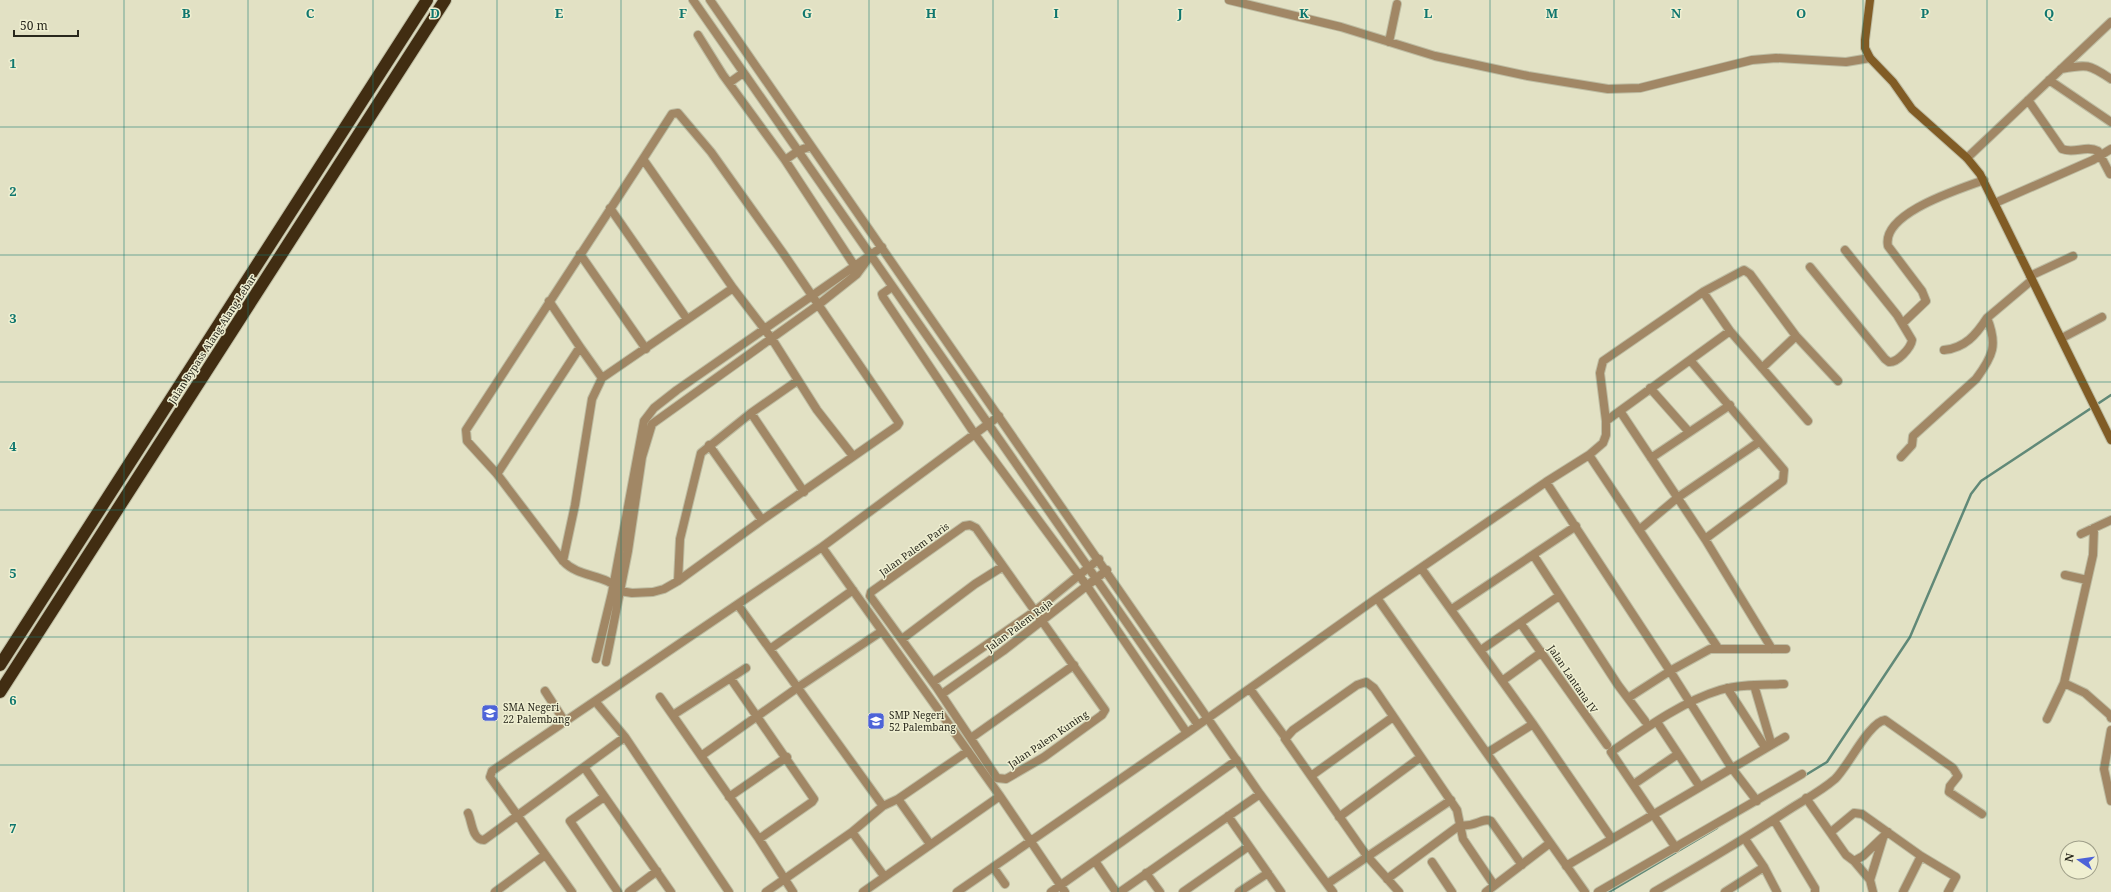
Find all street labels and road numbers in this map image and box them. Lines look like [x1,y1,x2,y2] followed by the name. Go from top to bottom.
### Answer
[164,271,259,407] street label: Jalan Bypass Alang-Alang Lebar
[875,519,952,580] street label: Jalan Palem Paris
[982,595,1055,655] street label: Jalan Palem Raja
[1544,641,1601,716] street label: Jalan Lantana IV
[1004,707,1091,772] street label: Jalan Palem Kuning

